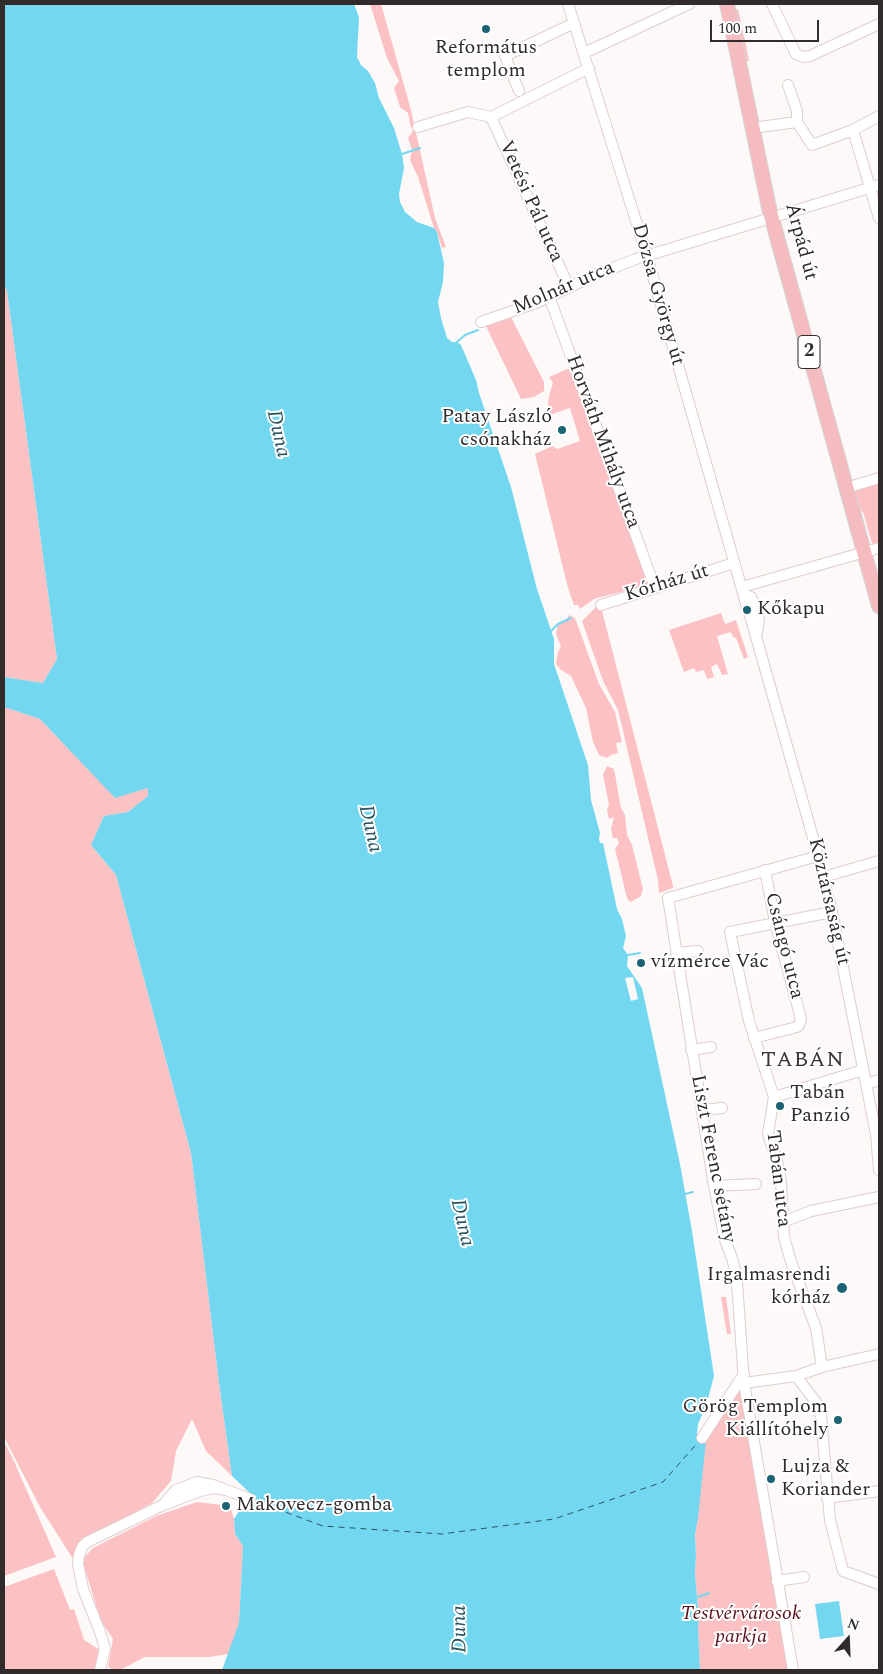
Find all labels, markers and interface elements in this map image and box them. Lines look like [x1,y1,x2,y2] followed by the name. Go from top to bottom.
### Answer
[713,10,822,42] scale bar
[718,17,757,40] text: 100 m
[480,23,492,35] marker: Református templom
[435,37,537,84] place label: Református templom
[492,137,568,267] street label: Vetési Pál utca
[778,201,822,283] street label: Árpád út
[625,221,689,369] street label: Dózsa György út
[510,257,618,321] street label: Molnár utca
[798,336,820,368] road number: 2
[559,352,645,532] street label: Horváth Mihály utca
[442,406,552,453] place label: Patay László csónakház
[259,408,295,460] water label: Duna
[556,424,568,436] marker: Patay László csónakház
[622,560,712,608] street label: Kórház út
[757,598,825,622] place label: Kőkapu
[741,604,753,616] marker: Kőkapu
[351,803,387,855] water label: Duna
[802,836,854,968] street label: Köztársaság út
[758,890,808,1002] street label: Csángó utca
[651,951,769,975] place label: vízmérce Vác
[635,957,647,969] marker: vízmérce Vác
[760,1049,846,1075] district label: TABÁN
[684,1073,740,1245] street label: Liszt Ferenc sétány
[790,1082,850,1129] place label: Tabán Panzió
[774,1100,786,1112] marker: Tabán Panzió
[759,1129,795,1229] street label: Tabán utca
[443,1197,479,1249] water label: Duna
[707,1264,831,1311] place label: Irgalmasrendi kórház
[835,1281,849,1295] marker: Irgalmasrendi kórház
[683,1396,828,1443] place label: Görög Templom Kiállítóhely
[832,1414,844,1426] marker: Görög Templom Kiállítóhely
[781,1456,870,1503] place label: Lujza & Koriander
[765,1473,777,1485] marker: Lujza & Koriander
[236,1494,392,1518] place label: Makovecz-gomba
[220,1500,232,1512] marker: Makovecz-gomba
[681,1603,801,1650] park label: Testvérvárosok parkja
[448,1605,474,1653] water label: Duna
[844,1613,862,1636] text: N
[823,1614,873,1664] north arrow

